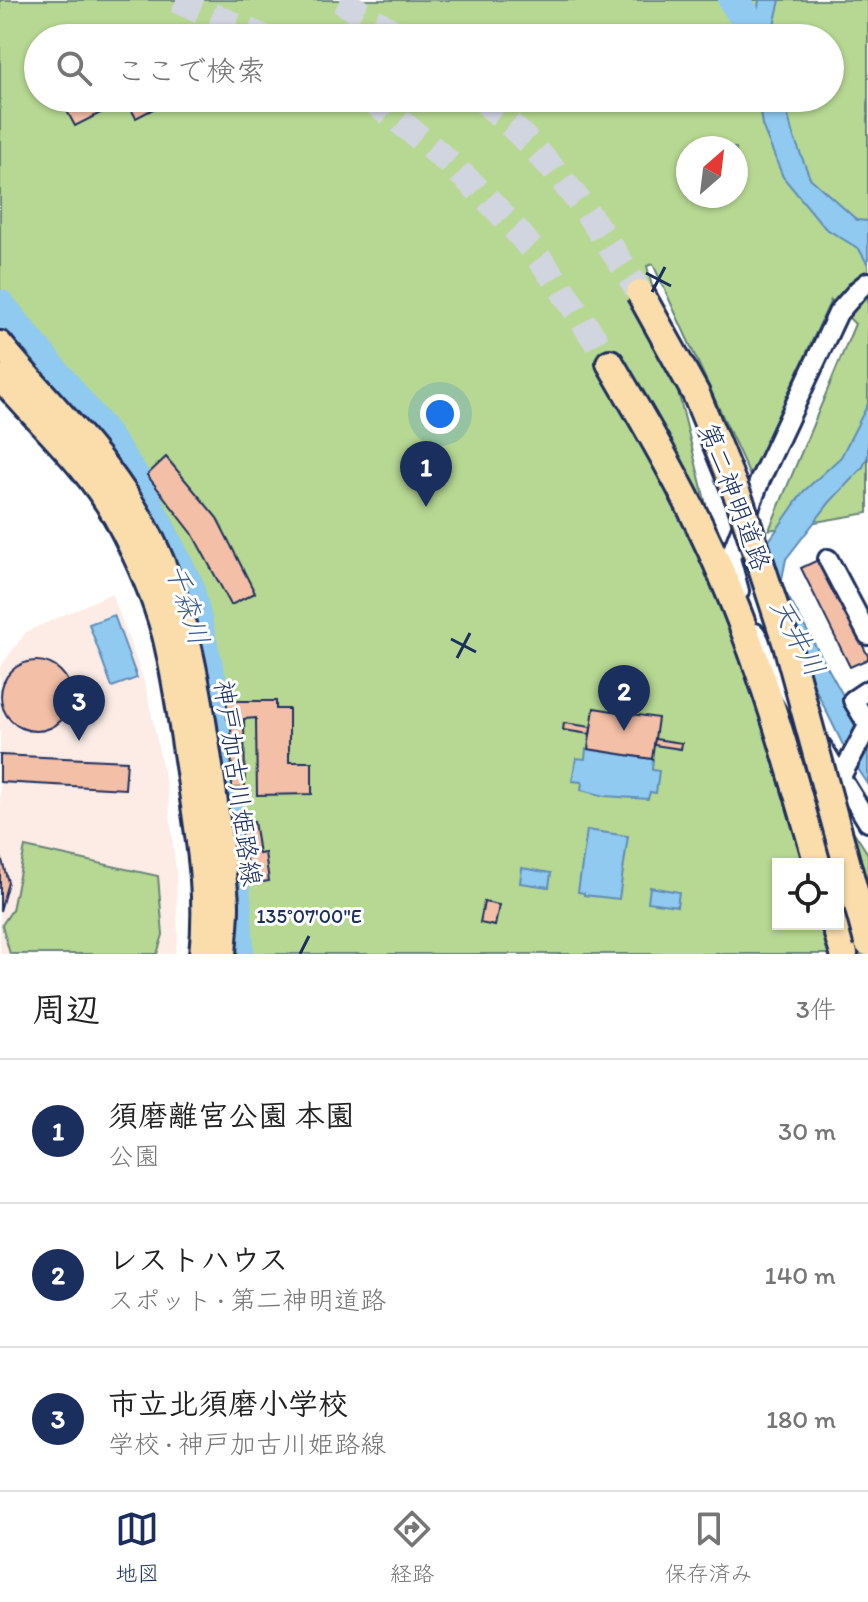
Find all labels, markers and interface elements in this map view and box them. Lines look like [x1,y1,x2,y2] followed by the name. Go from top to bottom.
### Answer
[24,24,844,112] search box
[52,46,96,90] icon: search
[116,52,266,89] text: ここで検索
[676,136,748,208] north arrow
[420,394,460,434] your location
[692,418,778,576] street label: 第二神明道路
[400,441,452,507] pin: 1
[159,559,217,649] water label: 千森川
[763,592,833,682] water label: 天井川
[598,665,650,731] pin: 2
[53,675,105,741] pin: 3
[208,678,268,888] street label: 神戸加古川姫路線
[772,858,844,930] map controls
[772,858,844,930] button: locate
[256,904,362,928] text: 135°07'00"E
[32,989,100,1030] text: 周辺
[796,993,836,1025] text: 3件
[108,1097,355,1134] text: 須磨離宮公園 本園
[52,1115,64,1147] text: 1
[778,1115,836,1147] text: 30 m
[108,1140,160,1172] text: 公園
[108,1241,289,1278] text: レストハウス
[51,1259,65,1291] text: 2
[765,1259,836,1291] text: 140 m
[108,1284,386,1316] text: スポット · 第二神明道路
[108,1385,348,1422] text: 市立北須磨小学校
[51,1403,65,1435] text: 3
[766,1403,836,1435] text: 180 m
[108,1428,386,1460] text: 学校 · 神戸加古川姫路線
[115,1507,159,1587] tab: 地図
[390,1507,434,1587] tab: 経路
[665,1507,753,1587] tab: 保存済み

